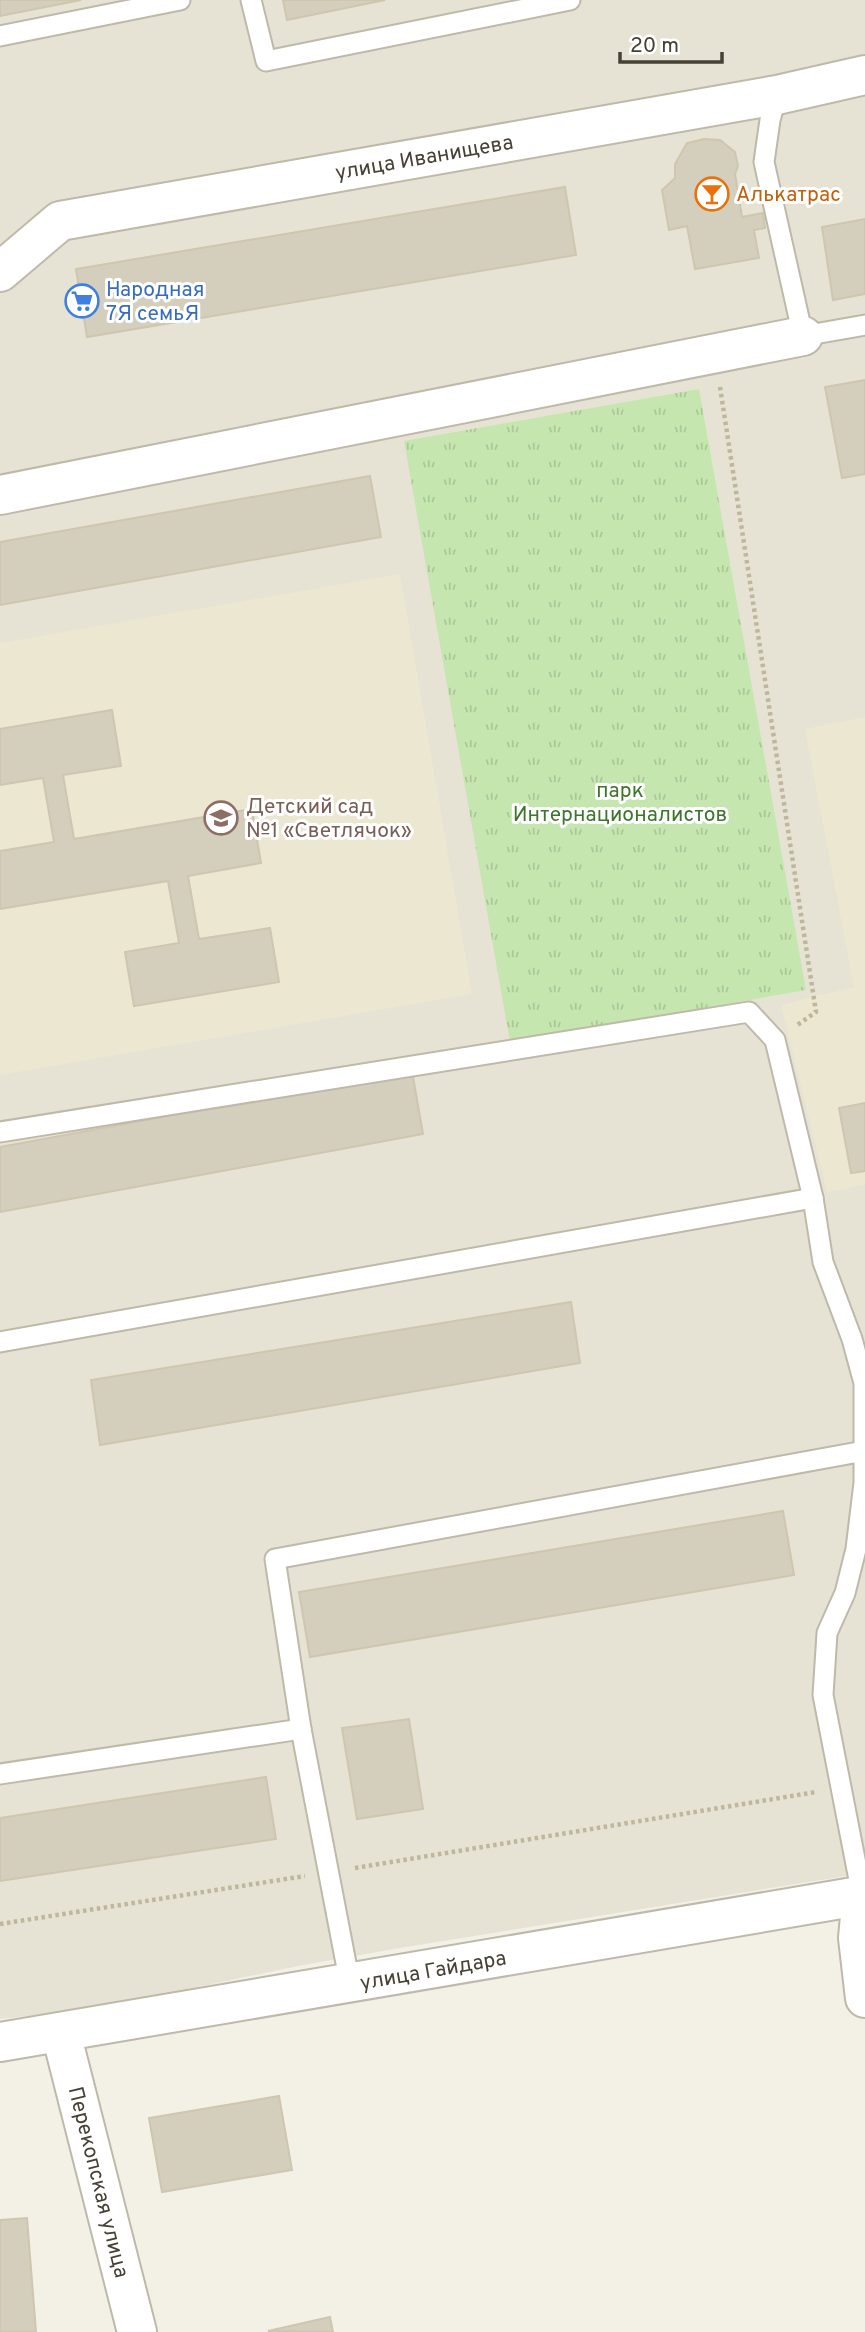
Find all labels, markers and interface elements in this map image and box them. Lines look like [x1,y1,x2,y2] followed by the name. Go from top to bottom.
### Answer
[620,21,722,65] scale bar
[630,33,679,60] text: 20 m
[333,130,515,187] street label: улица Иванищева
[693,175,731,213] bar icon: Алькатрас
[736,182,841,209] place label: Алькатрас
[106,277,205,328] place label: Народная 7Я семьЯ
[63,282,101,320] supermarket icon: Народная 7Я семьЯ
[513,778,727,829] park label: парк Интернационалистов
[246,794,412,845] place label: Детский сад №1 «Светлячок»
[202,799,240,837] school or university icon: Детский сад №1 «Светлячок»
[358,1945,508,1998] street label: улица Гайдара
[61,2084,134,2281] street label: Перекопская улица

